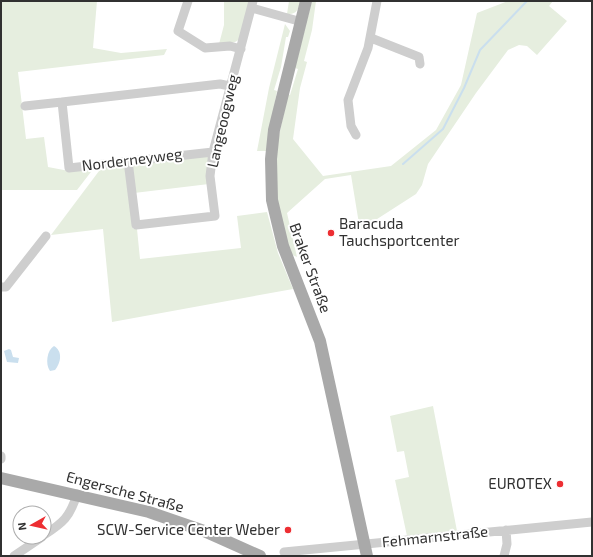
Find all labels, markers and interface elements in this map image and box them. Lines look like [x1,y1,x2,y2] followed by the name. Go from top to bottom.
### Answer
[203,72,242,169] street label: Langeoogweg
[81,144,184,174] street label: Norderneyweg
[339,214,459,249] place label: Baracuda Tauchsportcenter
[286,220,336,315] street label: Braker Straße
[326,228,336,238] marker: Baracuda Tauchsportcenter
[64,467,186,515] street label: Engersche Straße
[488,474,552,492] place label: EUROTEX
[555,479,565,489] marker: EUROTEX
[12,505,52,545] north arrow
[97,520,280,538] place label: SCW-Service Center Weber
[381,521,489,551] street label: Fehmarnstraße
[15,522,29,531] text: N
[283,525,293,535] marker: SCW-Service Center Weber

